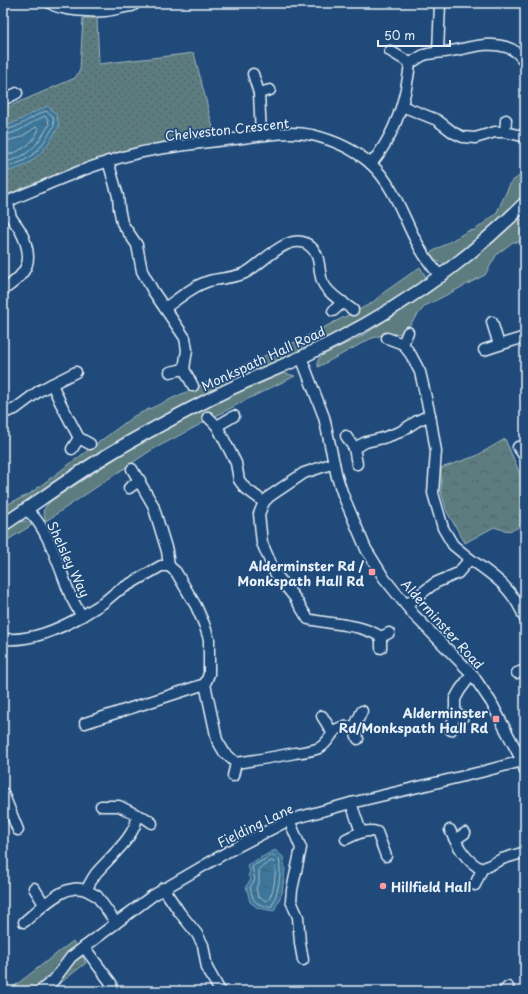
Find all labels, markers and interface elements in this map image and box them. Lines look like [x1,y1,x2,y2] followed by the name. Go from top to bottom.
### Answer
[378,22,450,48] scale bar
[384,26,415,44] text: 50 m
[164,113,290,145] street label: Chelveston Crescent
[198,321,328,395] street label: Monkspath Hall Road
[43,518,95,600] street label: Shelsley Way
[238,556,365,590] place label: Alderminster Rd / Monkspath Hall Rd
[367,567,377,577] marker: Alderminster Rd / Monkspath Hall Rd
[397,575,489,673] street label: Alderminster Road
[339,703,488,737] place label: Alderminster Rd/Monkspath Hall Rd
[491,714,501,724] marker: Alderminster Rd/Monkspath Hall Rd
[214,798,296,852] street label: Fielding Lane
[391,877,471,896] place label: Hillfield Hall
[378,881,388,891] marker: Hillfield Hall

